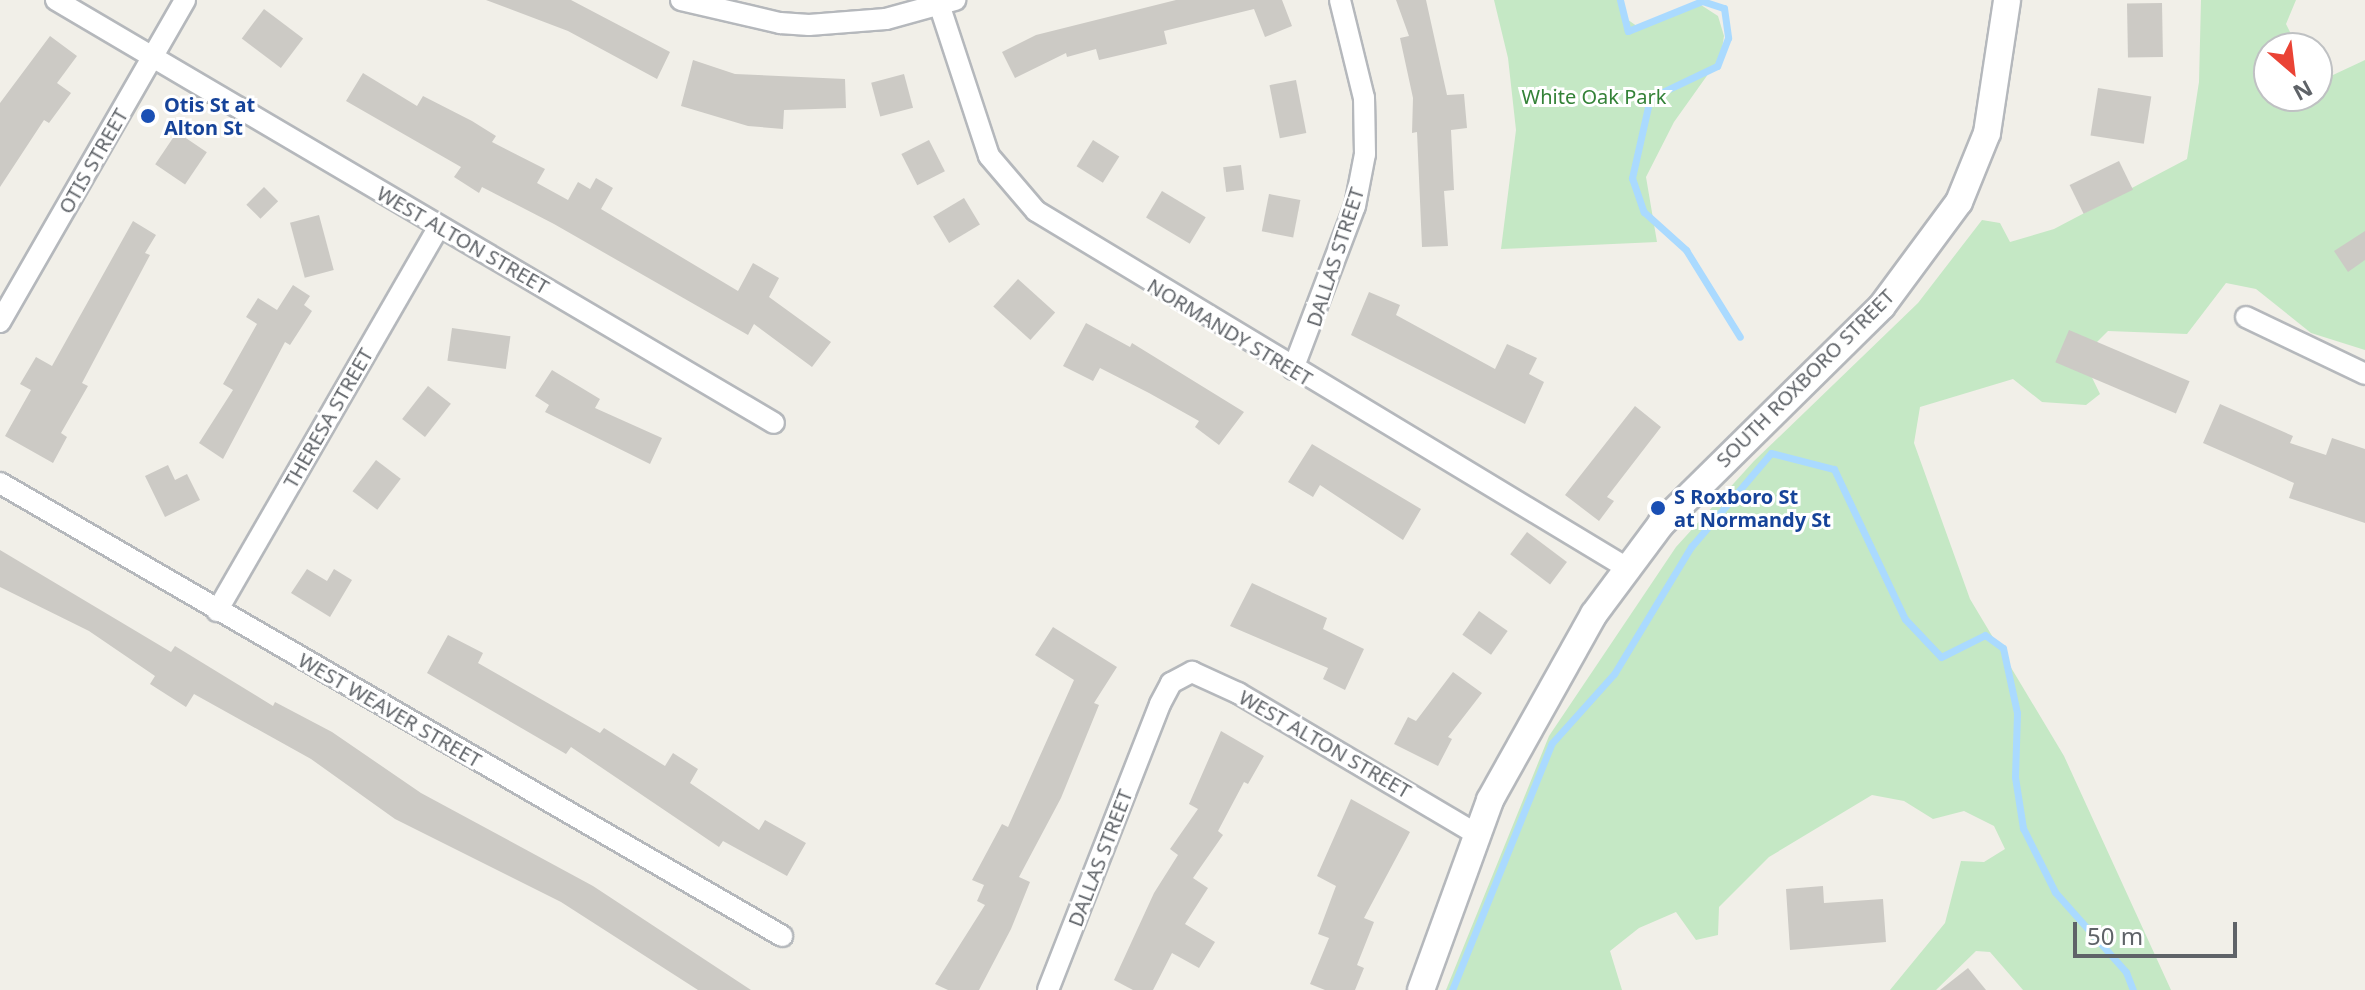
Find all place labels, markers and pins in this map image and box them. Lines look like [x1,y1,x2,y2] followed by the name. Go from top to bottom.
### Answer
[164,92,255,139] place label: Otis St at Alton St
[139,107,157,125] marker: Otis St at Alton St
[1674,484,1831,531] place label: S Roxboro St at Normandy St
[1649,499,1667,517] marker: S Roxboro St at Normandy St

